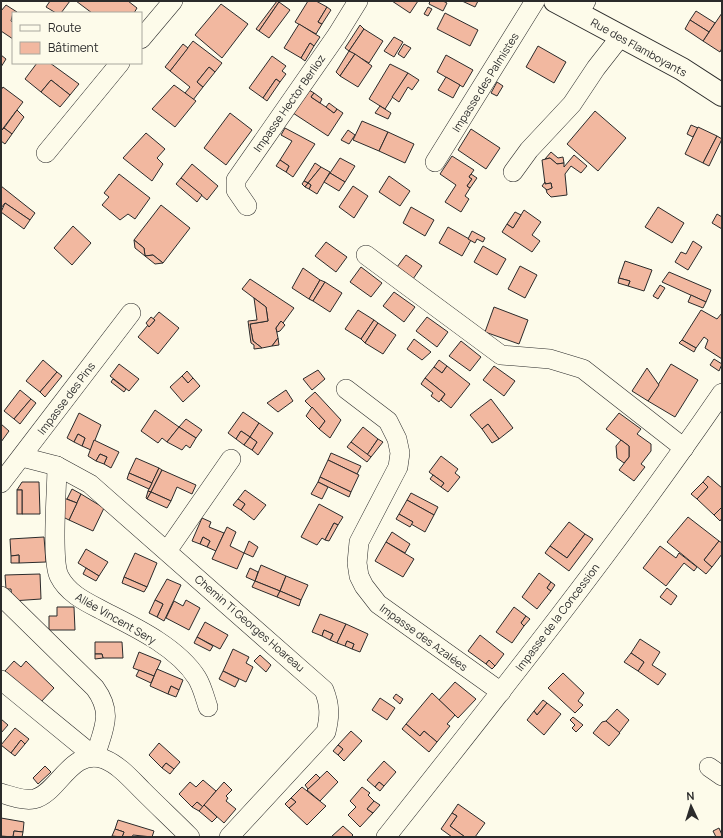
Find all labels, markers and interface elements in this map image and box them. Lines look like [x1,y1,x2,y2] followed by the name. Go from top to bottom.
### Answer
[12,12,142,64] legend
[588,14,690,80] street label: Rue des Flamboyants
[48,19,81,36] text: Route
[448,29,522,135] street label: Impasse des Palmistes
[48,39,99,56] text: Bâtiment
[250,51,329,155] street label: Impasse Hector Berlioz
[34,359,98,437] street label: Impasse des Pins
[512,560,602,674] street label: Impasse de la Concession
[192,571,308,675] street label: Chemin Ti Georges Hoareau
[73,589,159,647] street label: Allée Vincent Sery
[377,600,471,674] street label: Impasse des Azalées
[671,786,711,826] north arrow
[686,788,695,803] text: N

